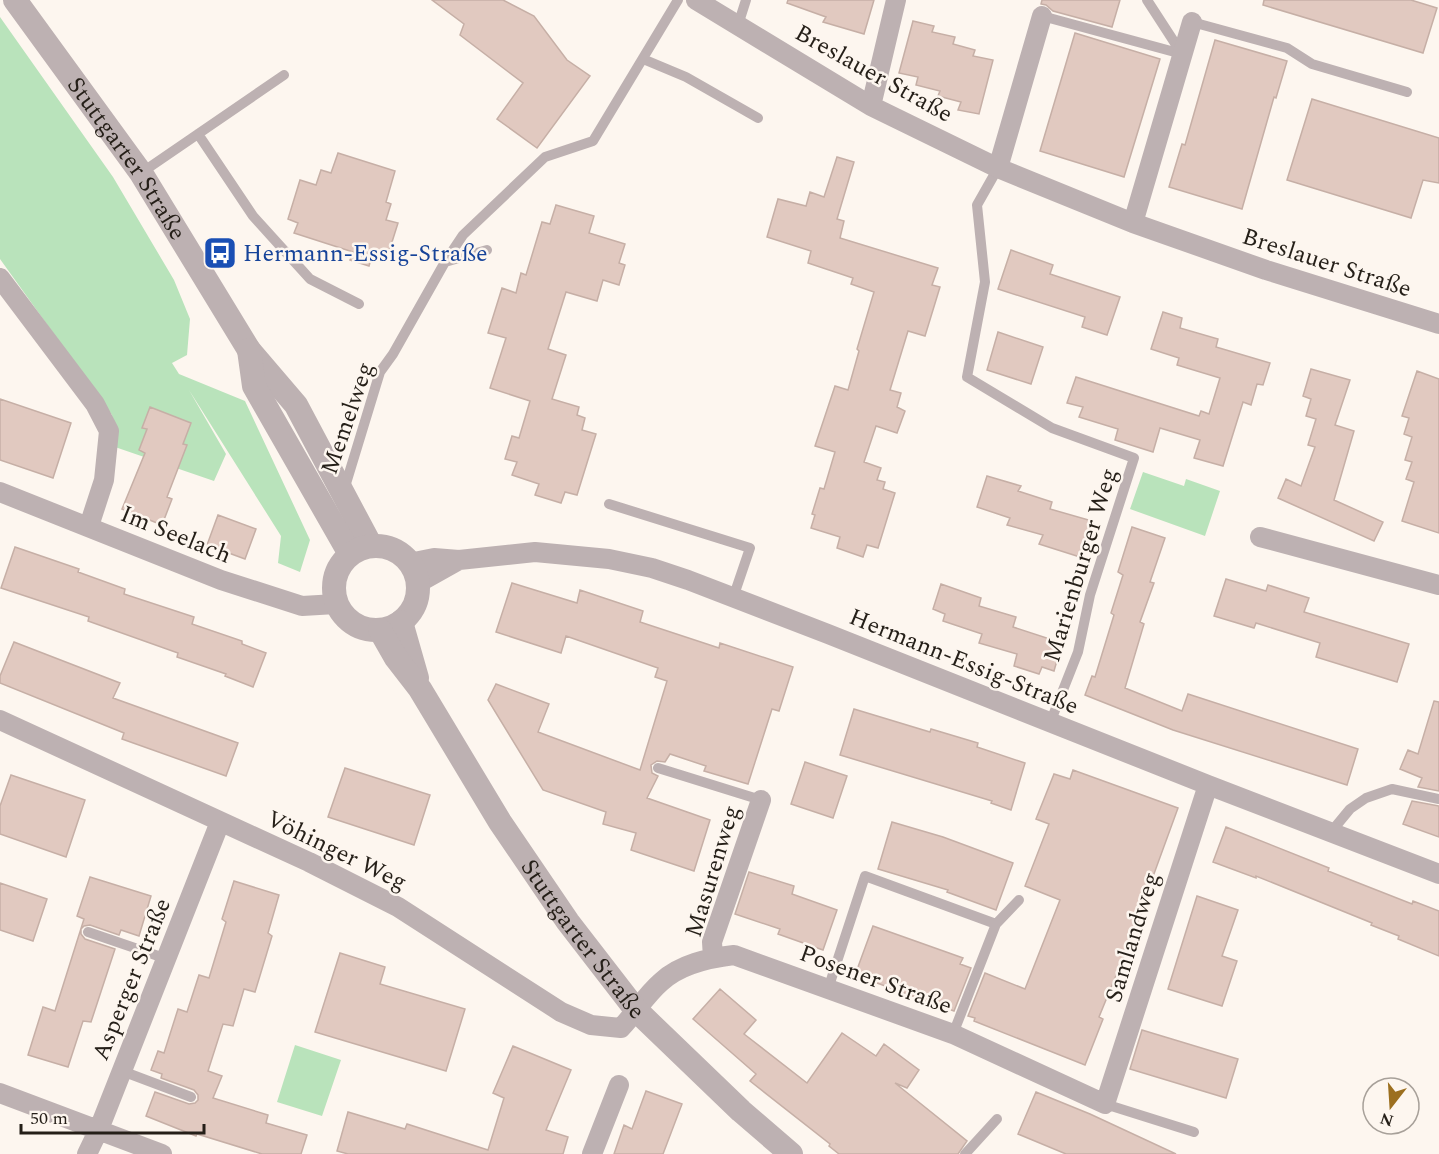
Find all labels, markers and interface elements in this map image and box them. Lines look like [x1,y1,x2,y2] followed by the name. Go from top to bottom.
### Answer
[788,15,959,132] street label: Breslauer Straße
[58,70,195,247] street label: Stuttgarter Straße
[1237,219,1416,307] street label: Breslauer Straße
[202,235,238,271] bus stop icon: Hermann-Essig-Straße
[243,236,488,272] place label: Hermann-Essig-Straße
[312,357,384,479] street label: Memelweg
[1034,464,1128,667] street label: Marienburger Weg
[115,496,237,573] street label: Im Seelach
[843,599,1084,724] street label: Hermann-Essig-Straße
[260,801,413,901] street label: Vöhinger Weg
[676,801,750,942] street label: Masurenweg
[511,852,653,1028] street label: Stuttgarter Straße
[1096,868,1170,1007] street label: Samlandweg
[83,893,181,1066] street label: Asperger Straße
[794,936,957,1024] street label: Posener Straße
[1361,1076,1421,1136] north arrow
[21,1097,204,1135] scale bar
[30,1105,68,1132] text: 50 m
[1377,1106,1397,1133] text: N

